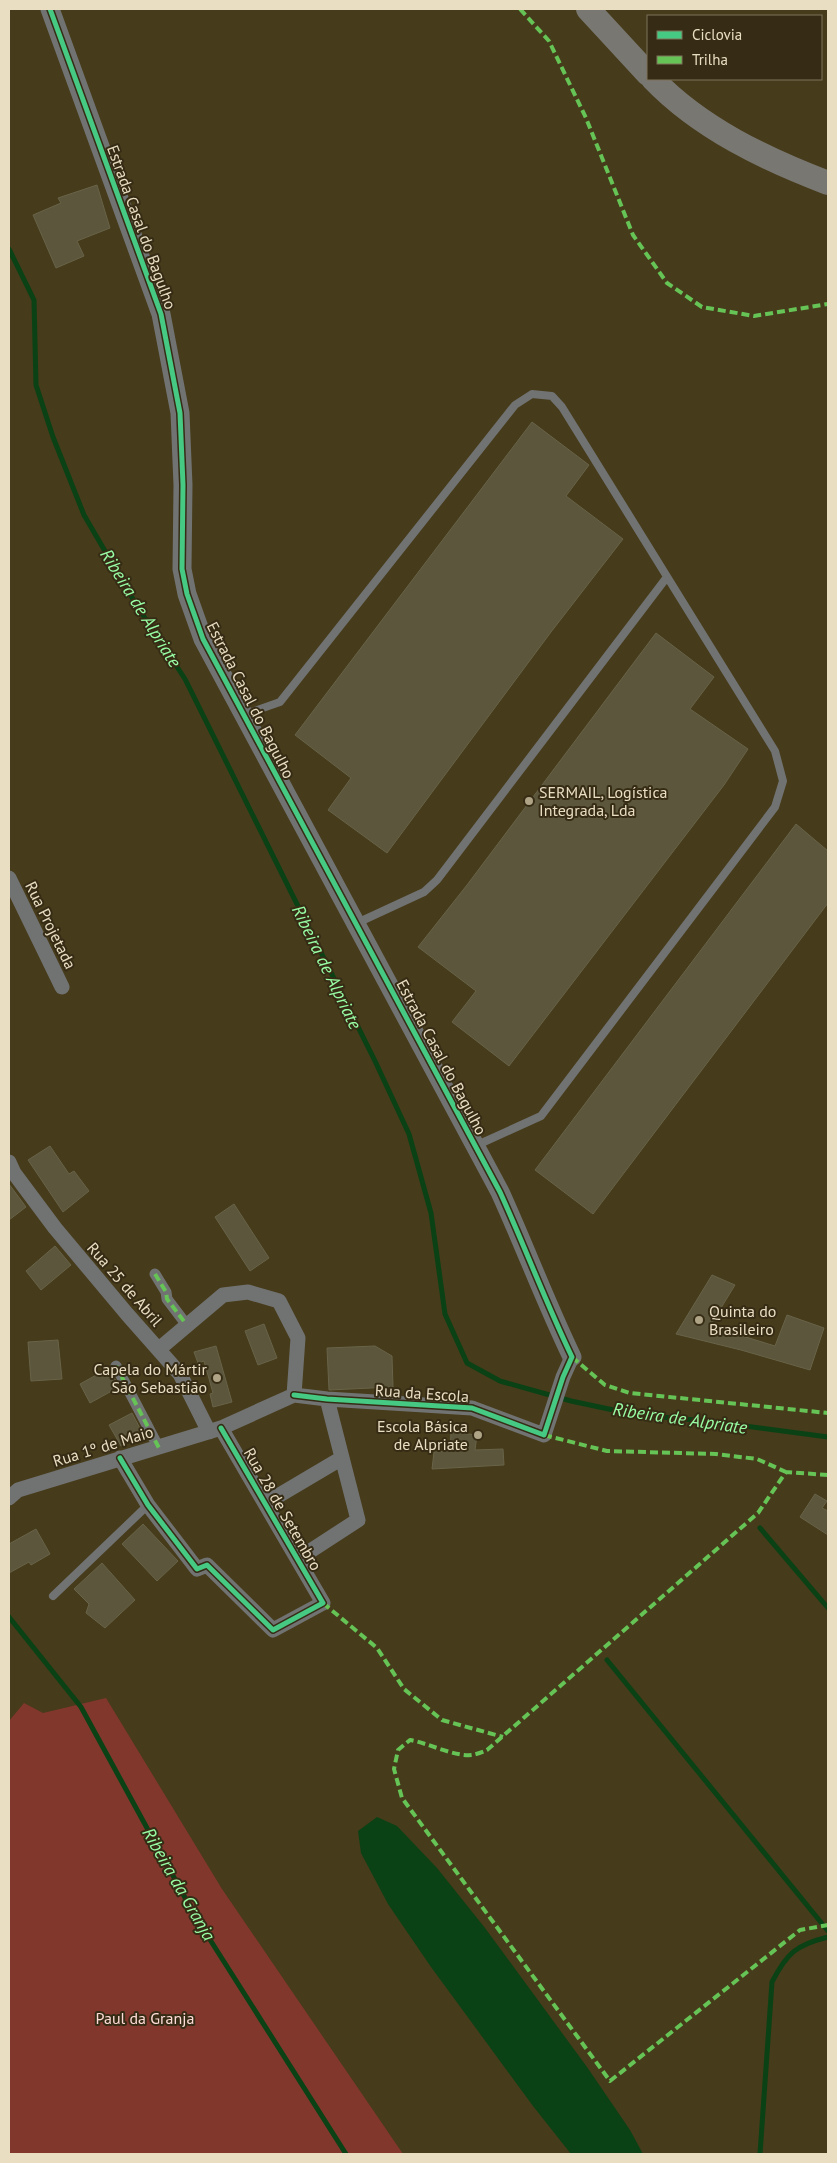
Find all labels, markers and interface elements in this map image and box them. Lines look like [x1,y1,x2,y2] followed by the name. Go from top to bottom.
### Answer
[647,15,822,80] legend
[692,25,742,44] text: Ciclovia
[692,50,728,69] text: Trilha
[103,142,181,312] street label: Estrada Casal do Bagulho
[95,544,187,672] water label: Ribeira de Alpriate
[203,618,299,782] street label: Estrada Casal do Bagulho
[539,782,668,820] place label: SERMAIL, Logística Integrada, Lda
[523,795,535,807] marker: SERMAIL, Logística Integrada, Lda
[21,878,81,972] street label: Rua Projetada
[287,901,367,1034] water label: Ribeira de Alpriate
[392,976,492,1138] street label: Estrada Casal do Bagulho
[83,1238,167,1330] street label: Rua 25 de Abril
[709,1301,776,1339] place label: Quinta do Brasileiro
[693,1314,705,1326] marker: Quinta do Brasileiro
[93,1359,208,1397] place label: Capela do Mártir São Sebastião
[211,1372,223,1384] marker: Capela do Mártir São Sebastião
[374,1380,470,1406] street label: Rua da Escola
[611,1397,749,1439] water label: Ribeira de Alpriate
[377,1416,468,1454] place label: Escola Básica de Alpriate
[50,1421,156,1471] street label: Rua 1º de Maio
[472,1429,484,1441] marker: Escola Básica de Alpriate
[240,1444,326,1574] street label: Rua 28 de Setembro
[137,1823,221,1945] water label: Ribeira da Granja
[96,2008,194,2028] park label: Paul da Granja

